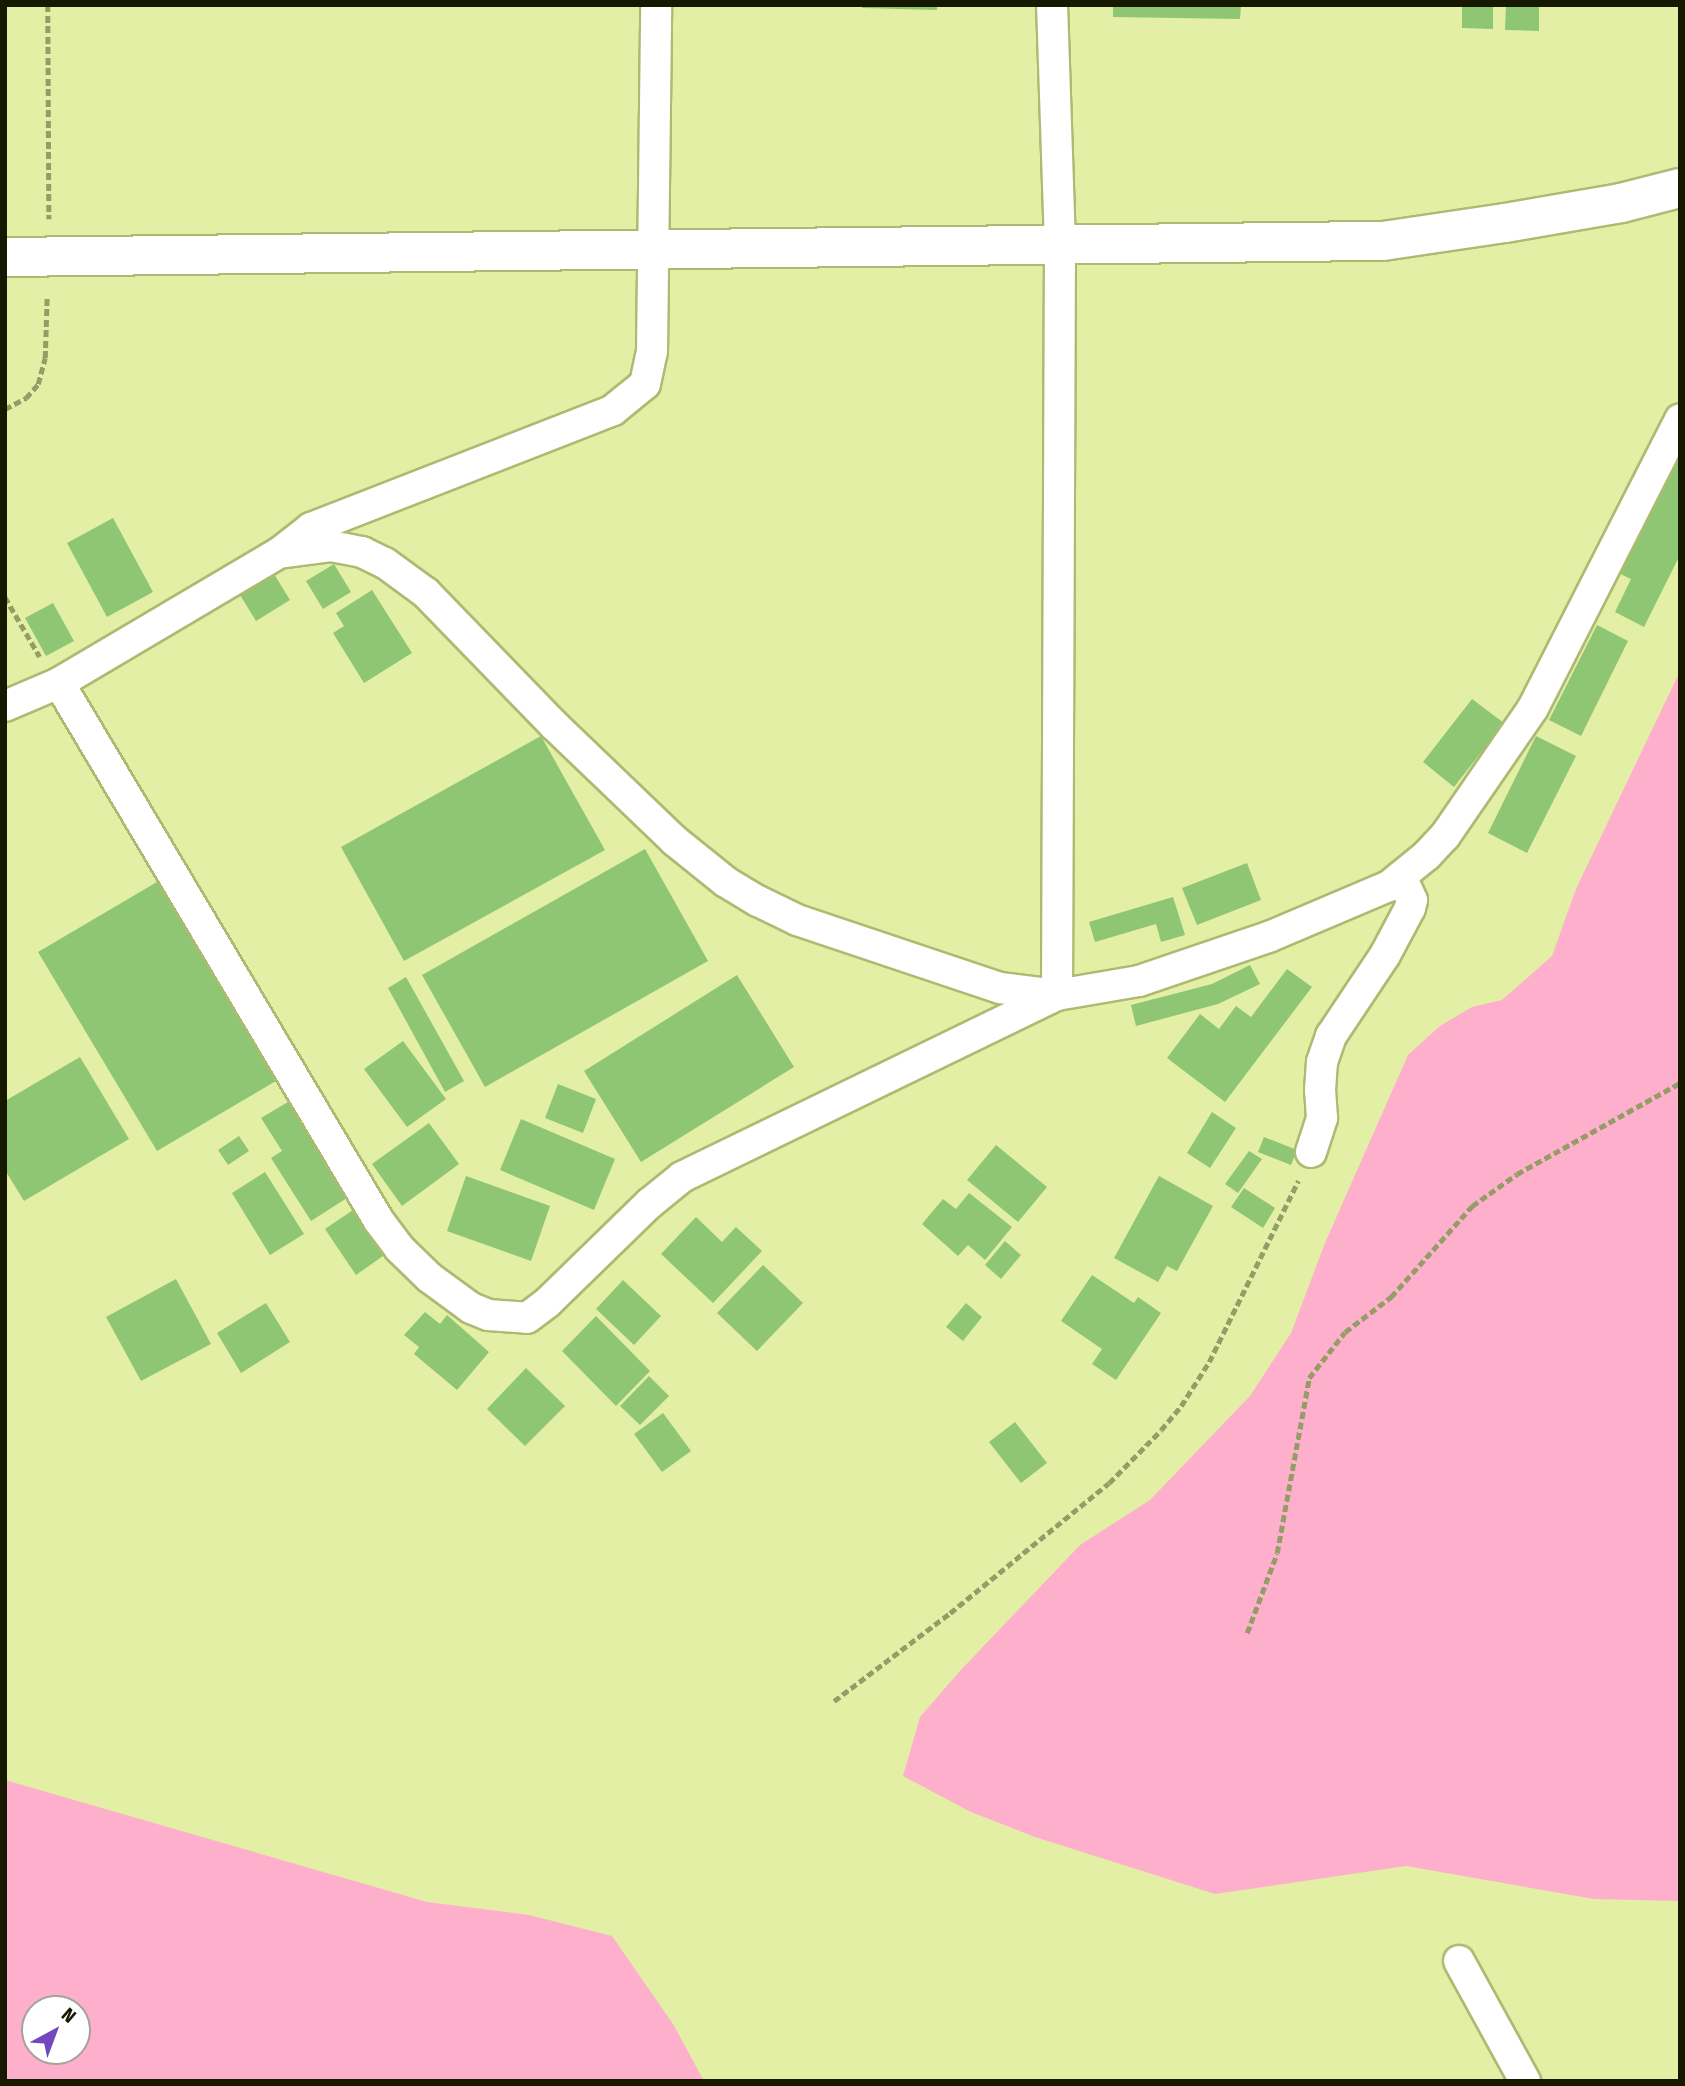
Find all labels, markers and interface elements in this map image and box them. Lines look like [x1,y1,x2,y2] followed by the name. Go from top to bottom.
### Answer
[21,1995,91,2065] north arrow
[57,2003,81,2028] text: N

